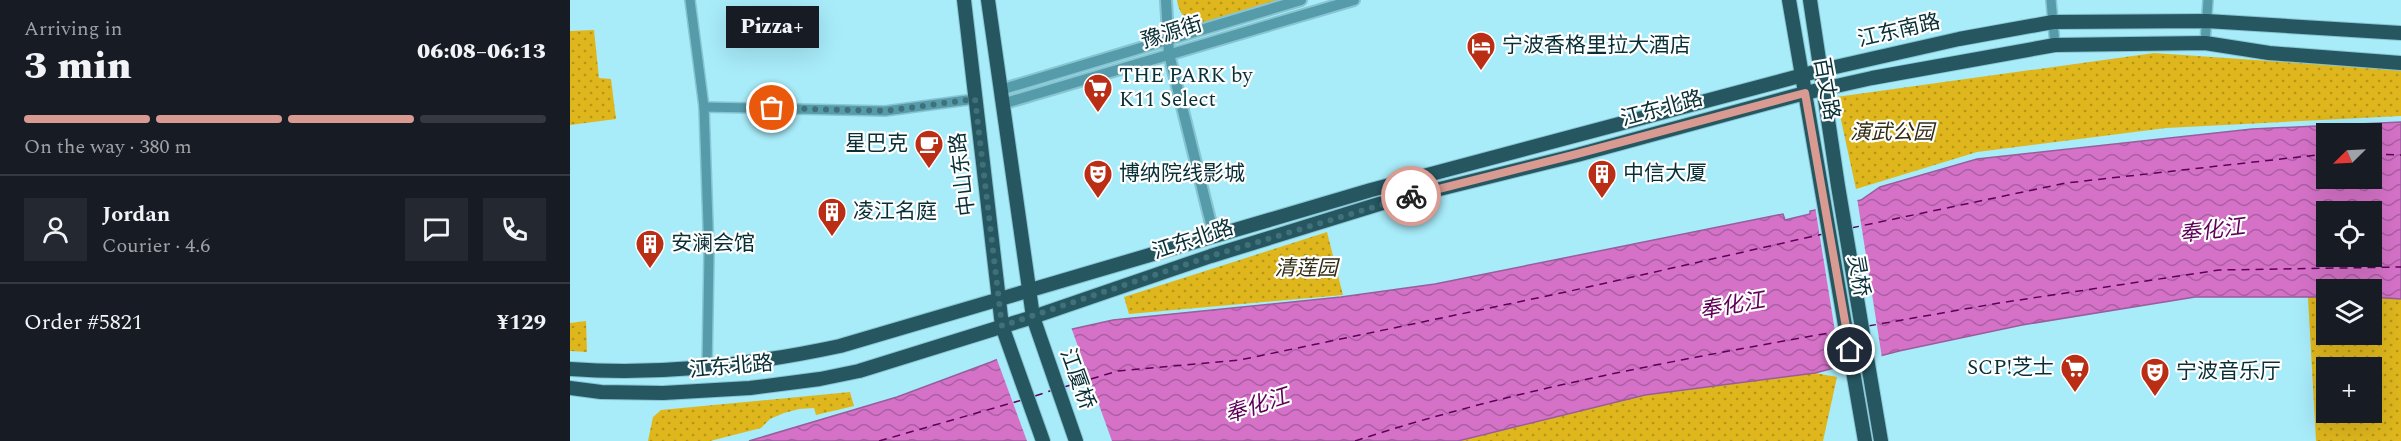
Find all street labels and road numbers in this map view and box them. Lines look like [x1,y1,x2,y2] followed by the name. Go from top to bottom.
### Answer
[1854,6,1944,56] street label: 江东南路
[1137,8,1207,58] street label: 豫源街
[1805,55,1847,123] street label: 百丈路
[1617,83,1707,135] street label: 江东北路
[942,130,984,218] street label: 中山东路
[1148,212,1238,268] street label: 江东北路
[1839,253,1877,299] street label: 灵桥
[1051,344,1103,414] street label: 江厦桥
[688,347,774,387] street label: 江东北路

